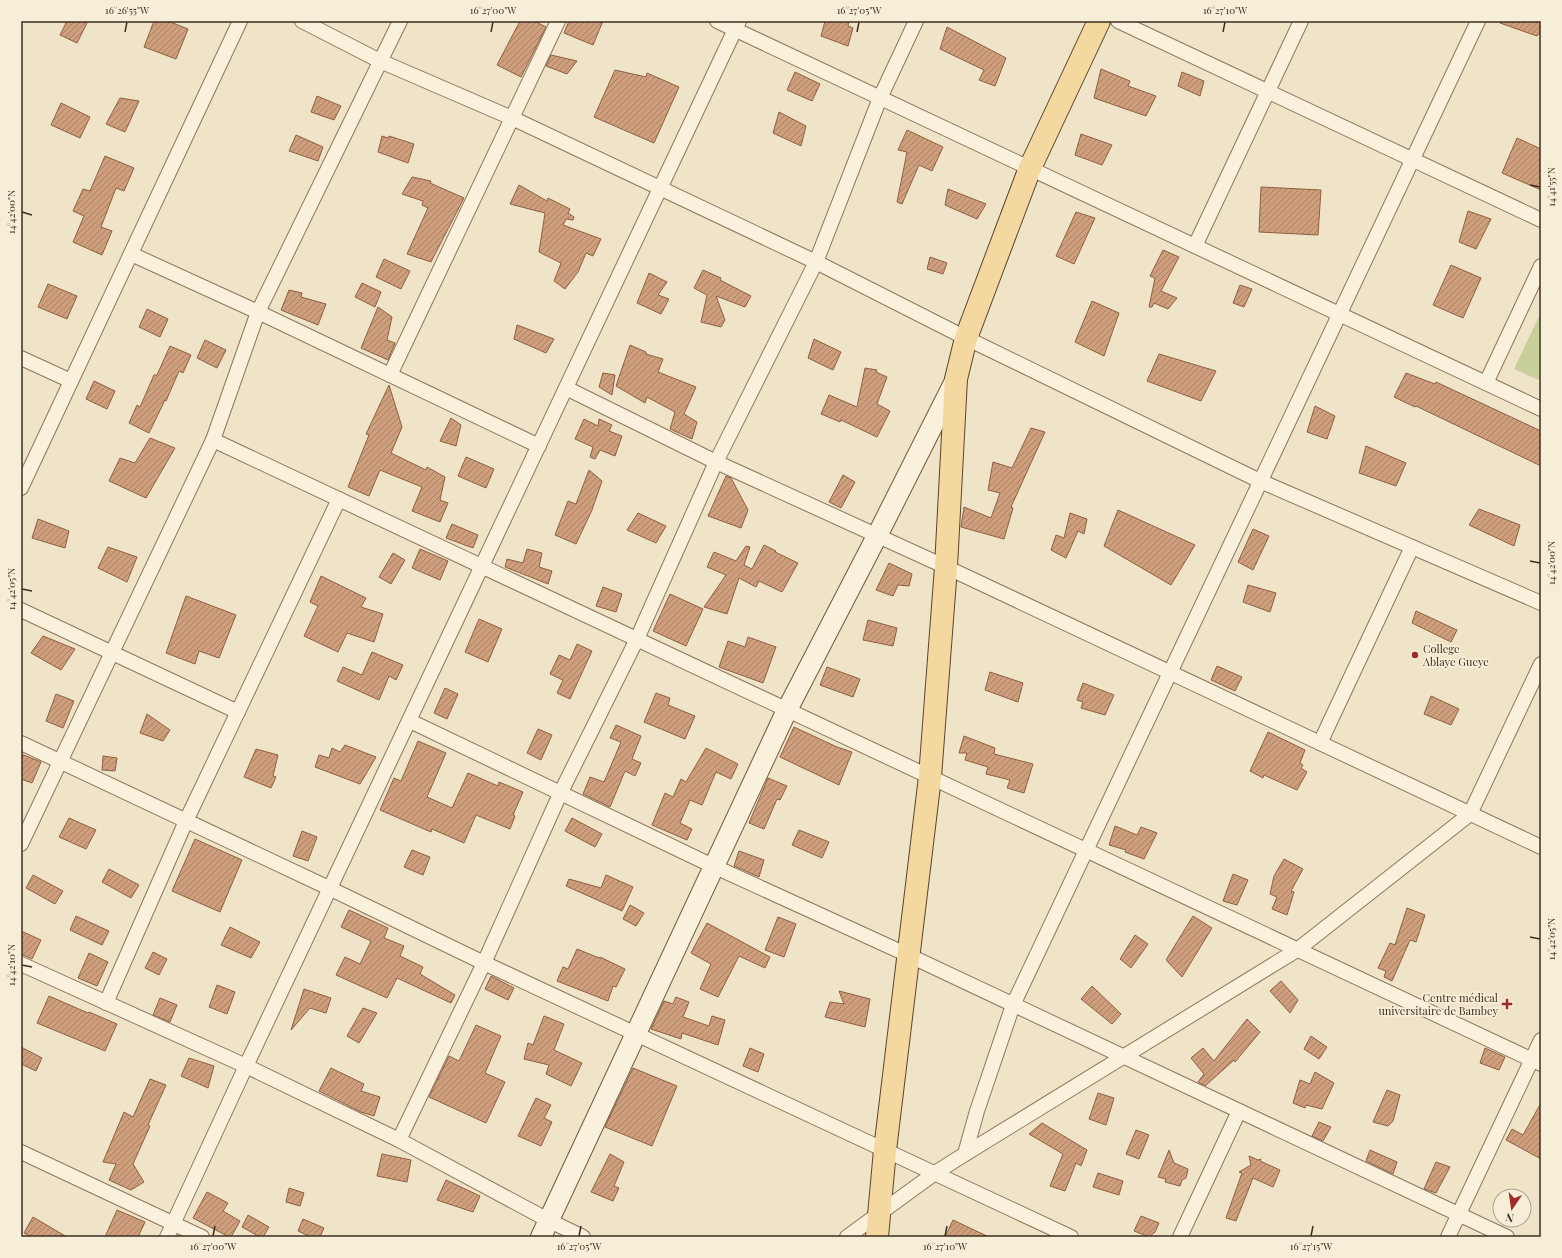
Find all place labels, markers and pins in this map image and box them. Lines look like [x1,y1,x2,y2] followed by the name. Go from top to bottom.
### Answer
[1422,641,1489,669] place label: College Ablaye Gueye
[1410,650,1420,660] marker: College Ablaye Gueye
[1378,990,1498,1018] place label: Centre médical universitaire de Bambey
[1501,998,1513,1010] marker: Centre médical universitaire de Bambey

